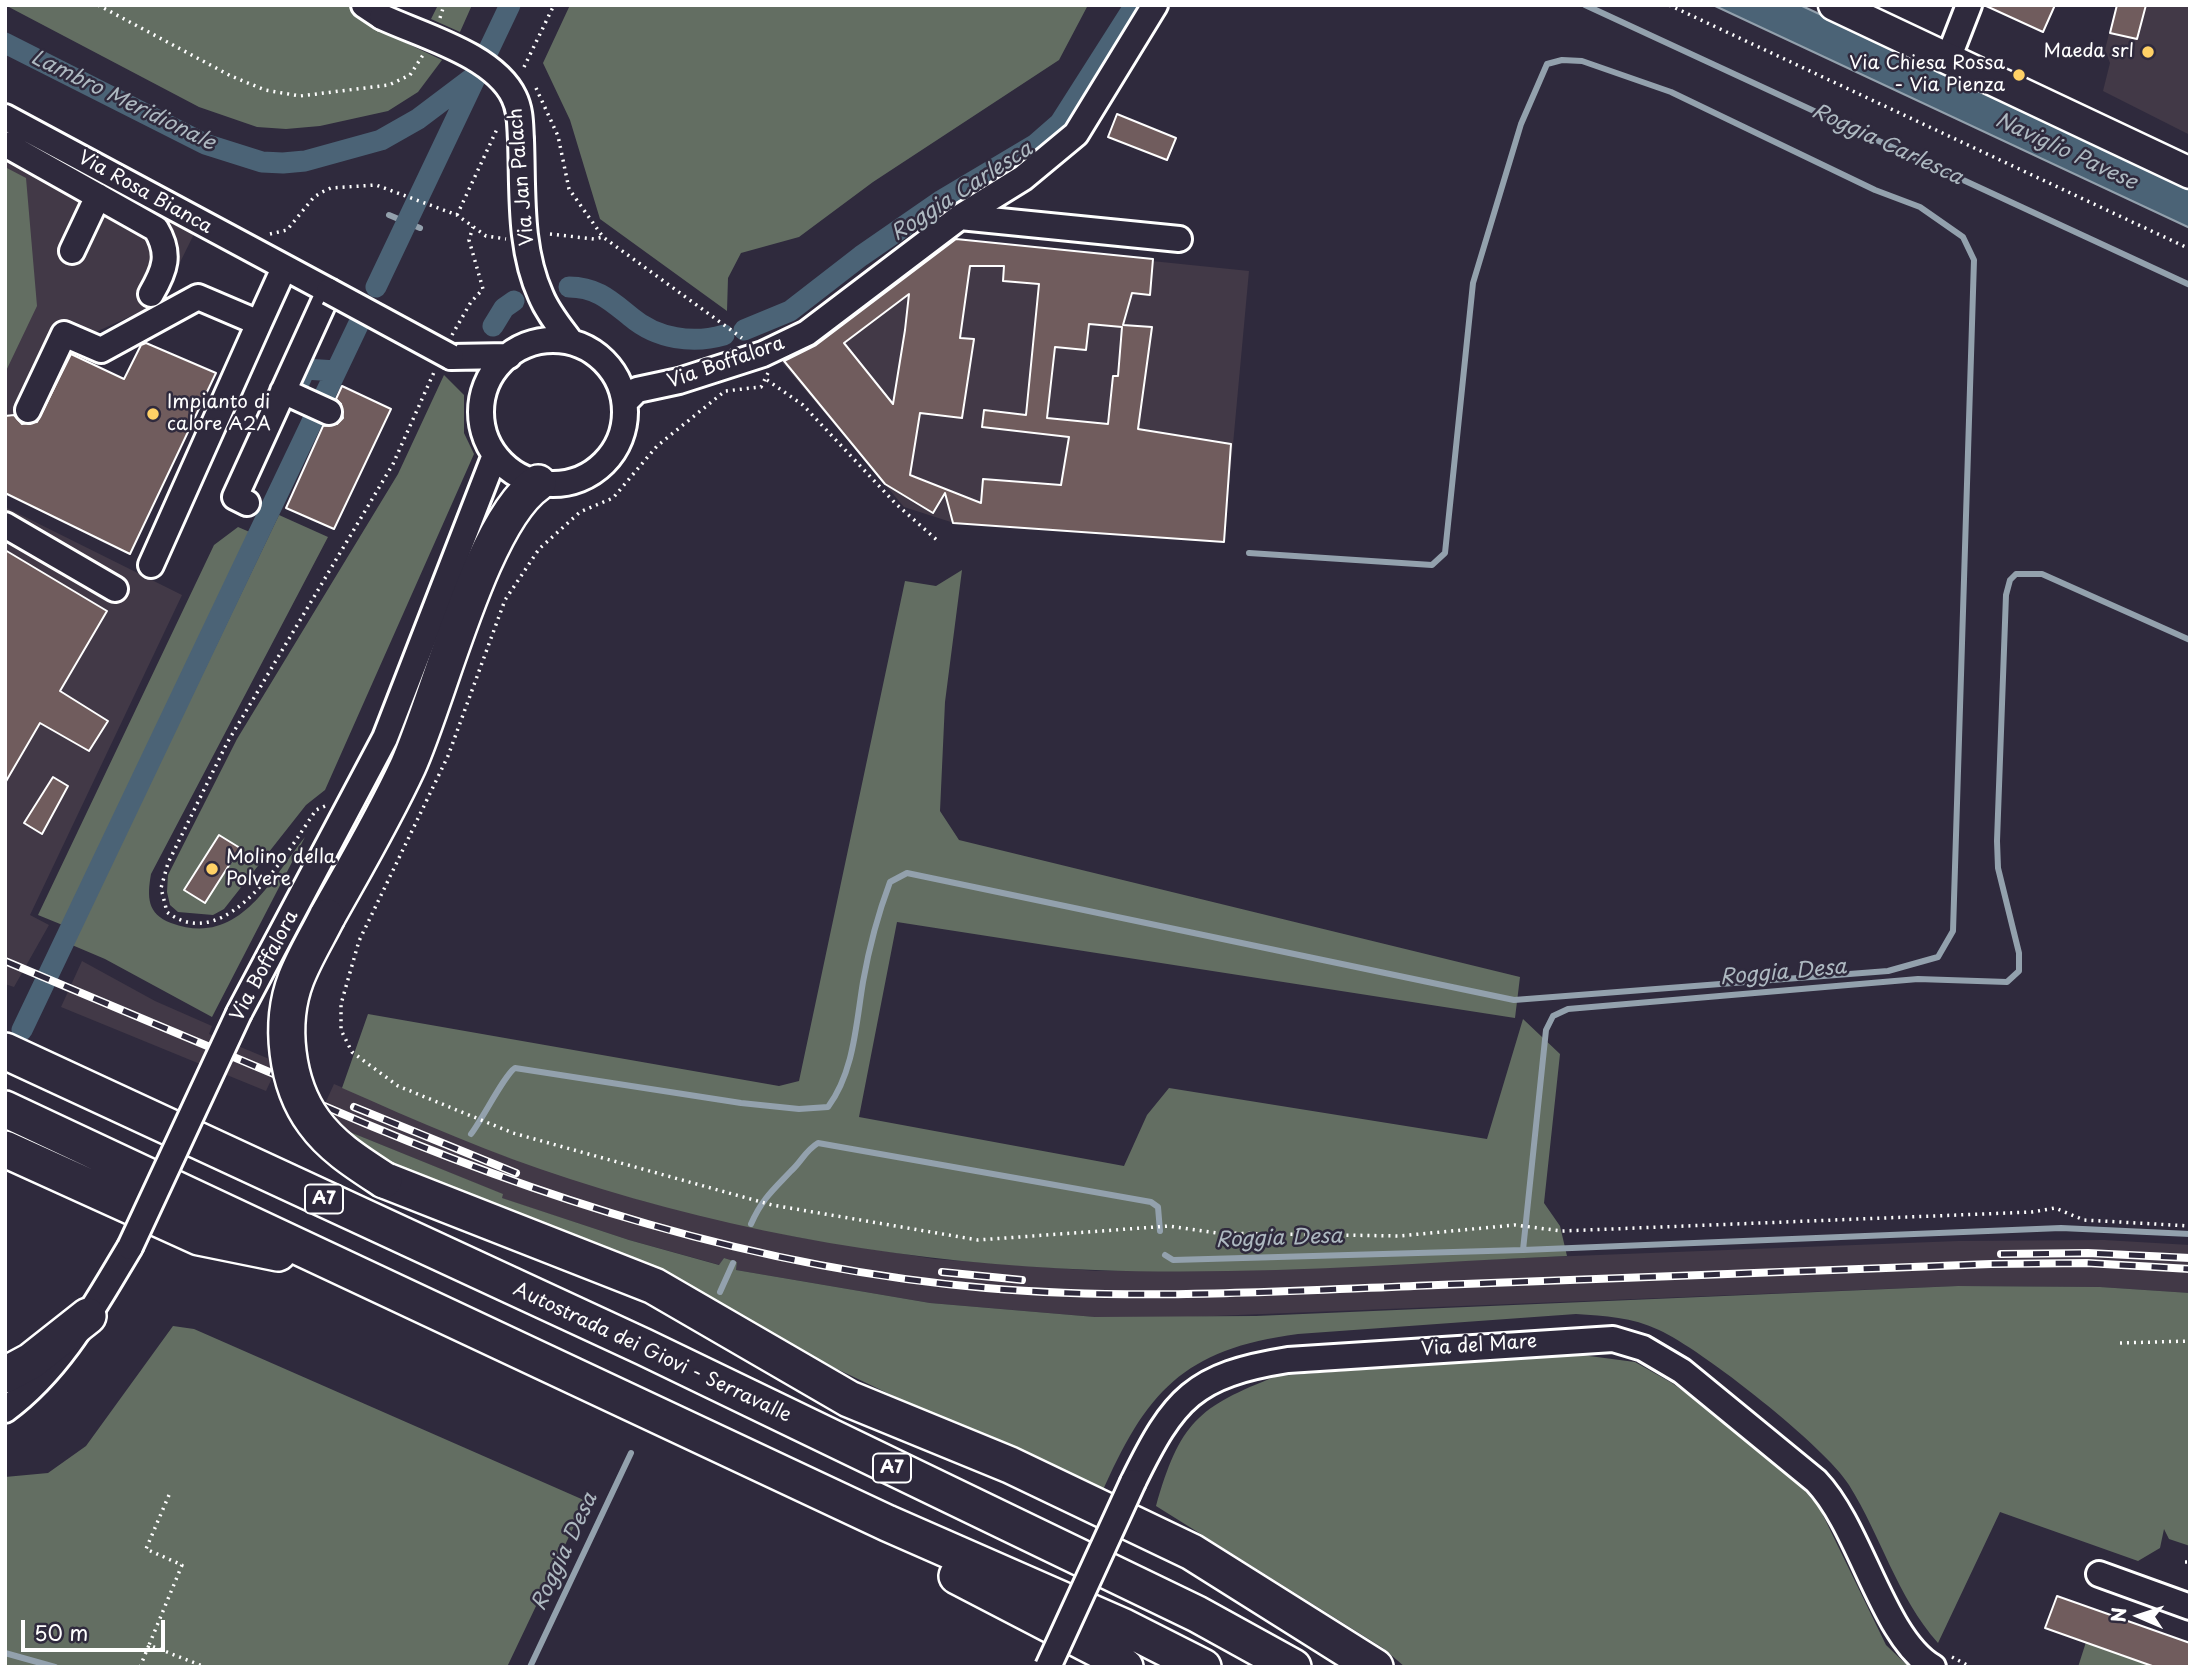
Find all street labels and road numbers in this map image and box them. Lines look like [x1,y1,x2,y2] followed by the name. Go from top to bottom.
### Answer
[505,107,539,247] street label: Via Jan Palach
[74,147,216,239] street label: Via Rosa Bianca
[665,332,787,394] street label: Via Boffalora
[226,907,304,1025] street label: Via Boffalora
[305,1184,343,1214] road number: A7
[509,1278,795,1428] street label: Autostrada dei Giovi - Serravalle
[1420,1331,1538,1361] street label: Via del Mare
[873,1454,911,1483] road number: A7

